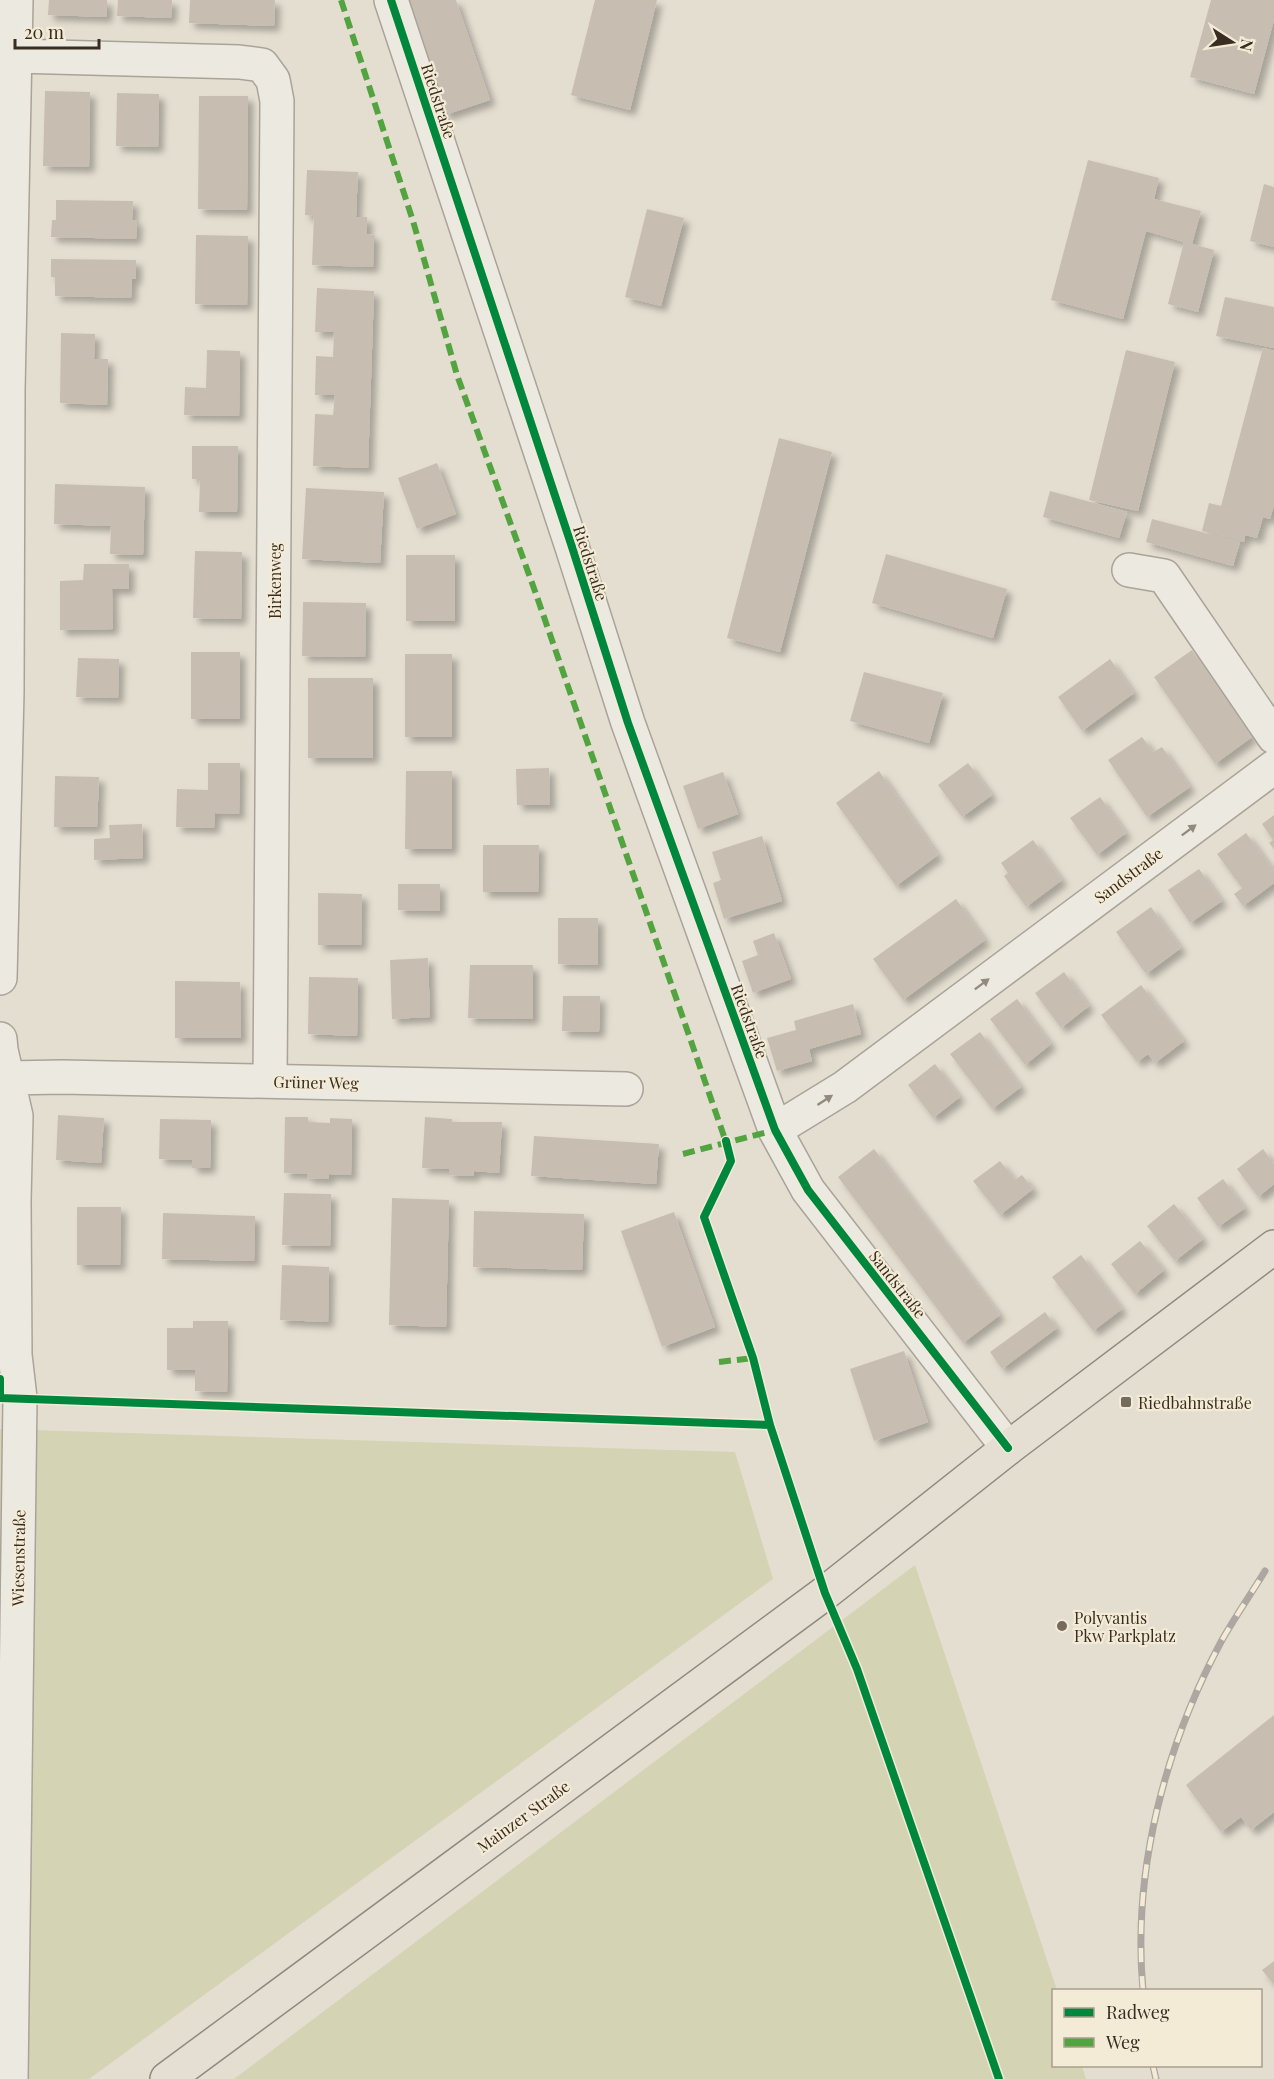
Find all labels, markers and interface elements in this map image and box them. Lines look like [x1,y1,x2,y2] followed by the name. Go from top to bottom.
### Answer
[15,12,99,50] scale bar
[1202,12,1262,72] north arrow
[24,20,64,44] text: 20 m
[1236,37,1259,53] text: N
[417,61,461,141] street label: Riedstraße
[569,523,613,603] street label: Riedstraße
[264,542,285,619] street label: Birkenweg
[1180,824,1196,836] one-way arrow
[1089,842,1167,908] street label: Sandstraße
[974,978,990,990] one-way arrow
[727,981,773,1061] street label: Riedstraße
[273,1071,359,1093] street label: Grüner Weg
[817,1095,833,1106] one-way arrow
[865,1246,931,1322] street label: Sandstraße
[1138,1392,1252,1413] place label: Riedbahnstraße
[1119,1395,1133,1409] marker: Riedbahnstraße
[7,1509,29,1608] street label: Wiesenstraße
[1074,1607,1176,1646] place label: Polyvantis Pkw Parkplatz
[1055,1619,1069,1633] marker: Polyvantis Pkw Parkplatz
[473,1775,573,1857] street label: Mainzer Straße
[1052,1989,1262,2067] legend
[1106,2000,1170,2024] text: Radweg
[1105,2030,1140,2054] text: Weg

